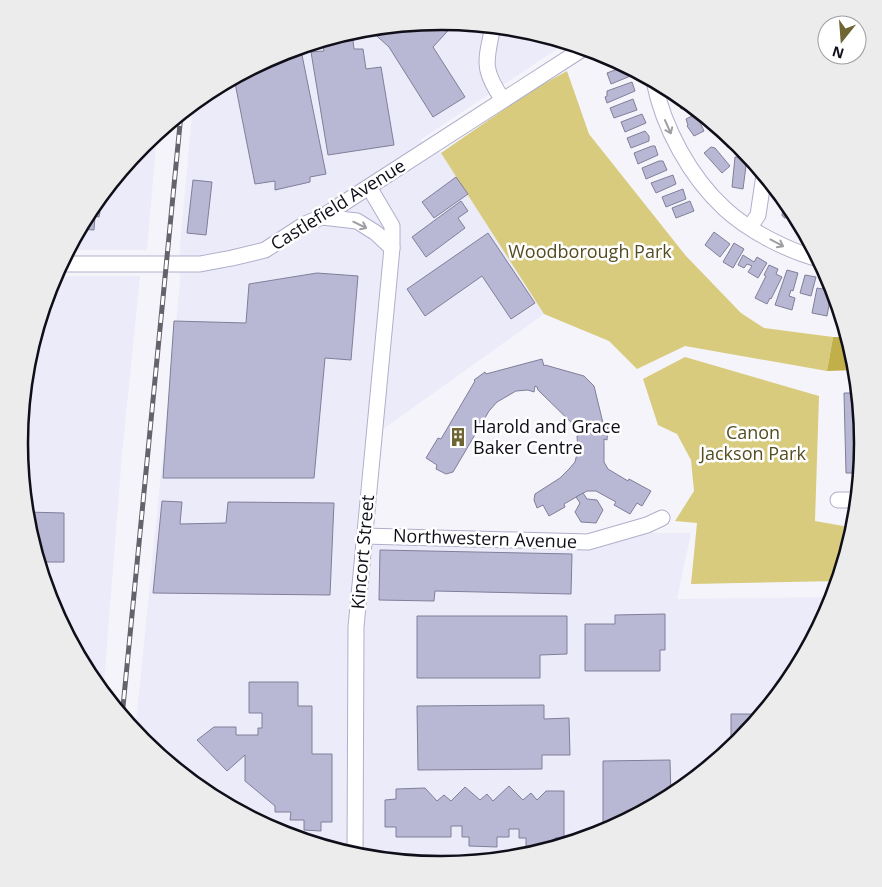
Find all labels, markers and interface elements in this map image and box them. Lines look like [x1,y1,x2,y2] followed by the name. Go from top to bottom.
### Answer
[817,15,867,65] north arrow
[830,42,846,64] text: N
[664,119,674,134] one-way arrow
[266,153,409,255] street label: Castlefield Avenue
[353,220,368,230] one-way arrow
[770,238,785,248] one-way arrow
[508,239,672,263] park label: Woodborough Park
[473,414,621,459] place label: Harold and Grace Baker Centre
[698,420,806,465] park label: Canon Jackson Park
[447,426,469,448] building icon: Harold and Grace Baker Centre
[345,494,379,610] street label: Kincort Street
[393,523,577,553] street label: Northwestern Avenue

